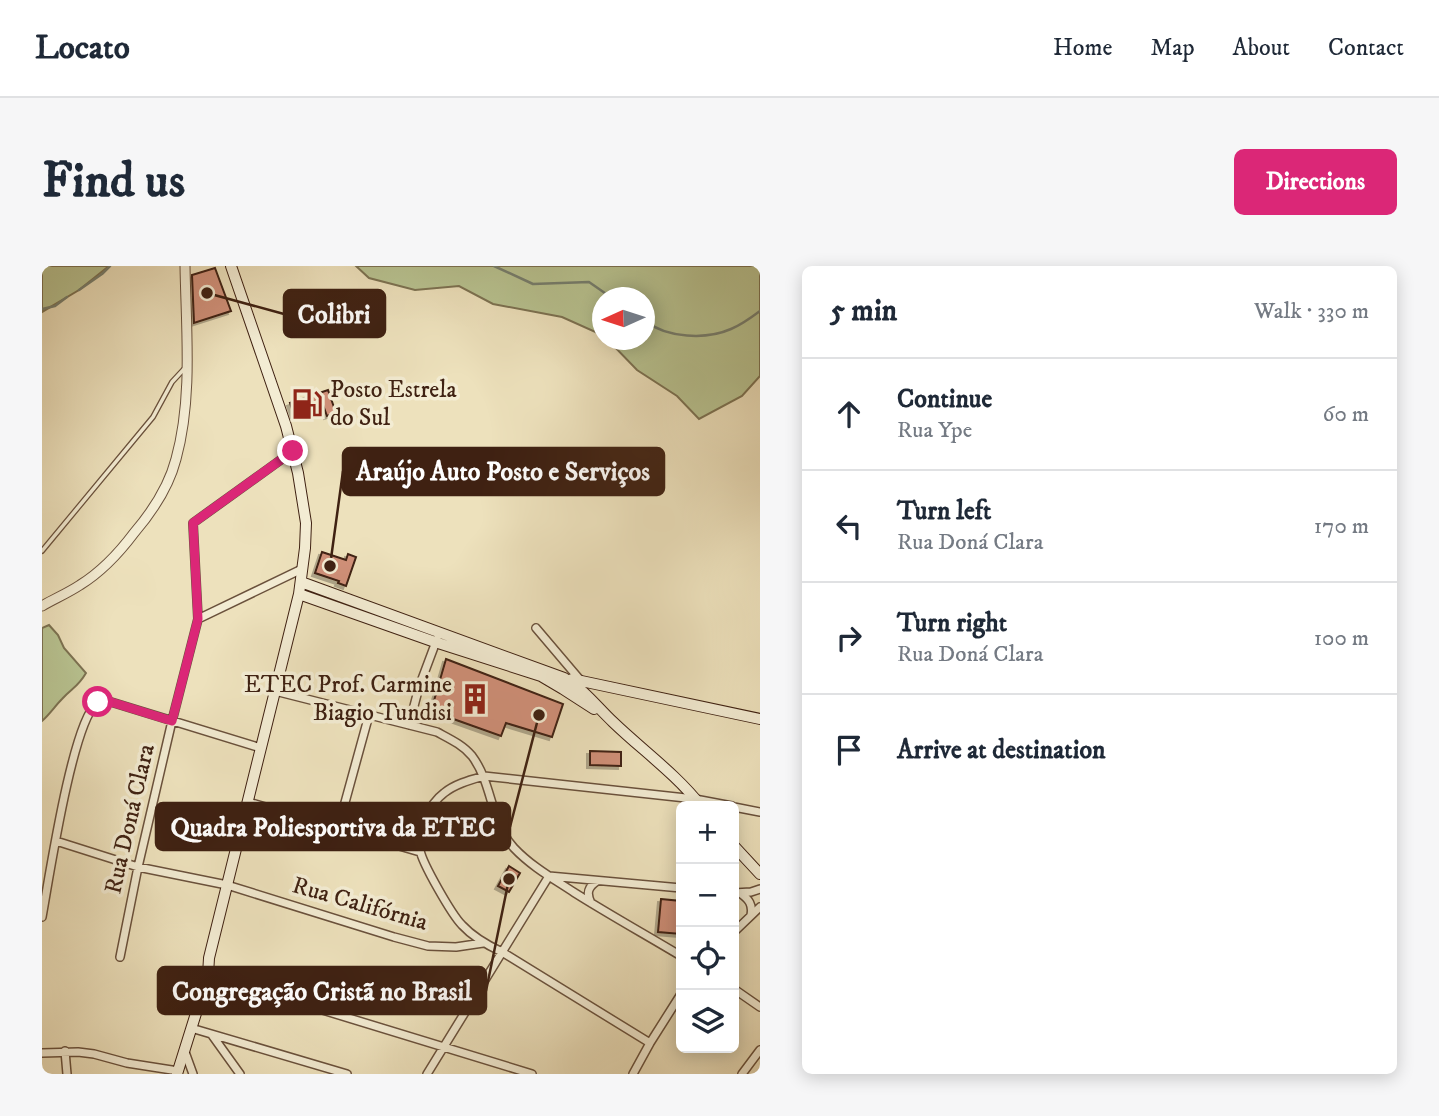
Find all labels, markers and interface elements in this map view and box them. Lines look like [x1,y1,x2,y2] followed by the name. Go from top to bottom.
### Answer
[35,28,130,69] text: Locato
[1053,33,1112,63] text: Home
[1150,33,1195,63] text: Map
[1233,33,1290,63] text: About
[1328,33,1404,63] text: Contact
[1234,149,1397,215] button: Directions
[42,151,185,213] text: Find us
[592,287,655,350] north arrow
[284,290,385,337] callout: Colibri
[830,293,897,330] text: 5 min
[1254,297,1369,326] text: Walk · 330 m
[298,299,371,332] text: Colibri
[330,375,457,433] place label: Posto Estrela do Sul
[897,383,992,416] text: Continue
[290,387,324,421] fuel station icon: Posto Estrela do Sul
[830,395,868,433] icon: ahead
[1322,400,1369,429] text: 60 m
[897,416,972,445] text: Rua Ype
[277,435,308,466] route end
[343,448,664,495] callout: Araújo Auto Posto e Serviços
[355,456,650,489] text: Araújo Auto Posto e Serviços
[897,495,991,528] text: Turn left
[830,507,868,545] icon: left
[1314,512,1369,541] text: 170 m
[897,528,1043,557] text: Rua Doná Clara
[897,607,1007,640] text: Turn right
[830,619,868,657] icon: right
[1314,624,1369,653] text: 100 m
[897,640,1043,669] text: Rua Doná Clara
[244,670,452,728] place label: ETEC Prof. Carmine Biagio Tundisi
[458,682,492,716] building icon: ETEC Prof. Carmine Biagio Tundisi
[82,686,113,717] route start
[830,731,868,769] icon: arrive
[897,734,1106,767] text: Arrive at destination
[98,740,162,897] street label: Rua Doná Clara
[676,801,739,1053] map controls
[676,801,739,864] button: +
[156,803,510,850] callout: Quadra Poliesportiva da ETEC
[170,812,496,845] text: Quadra Poliesportiva da ETEC
[676,864,739,927] button: −
[289,870,432,938] street label: Rua Califórnia
[676,927,739,990] button: locate
[158,967,486,1014] callout: Congregação Cristã no Brasil
[172,976,473,1009] text: Congregação Cristã no Brasil
[676,990,739,1053] button: layers

